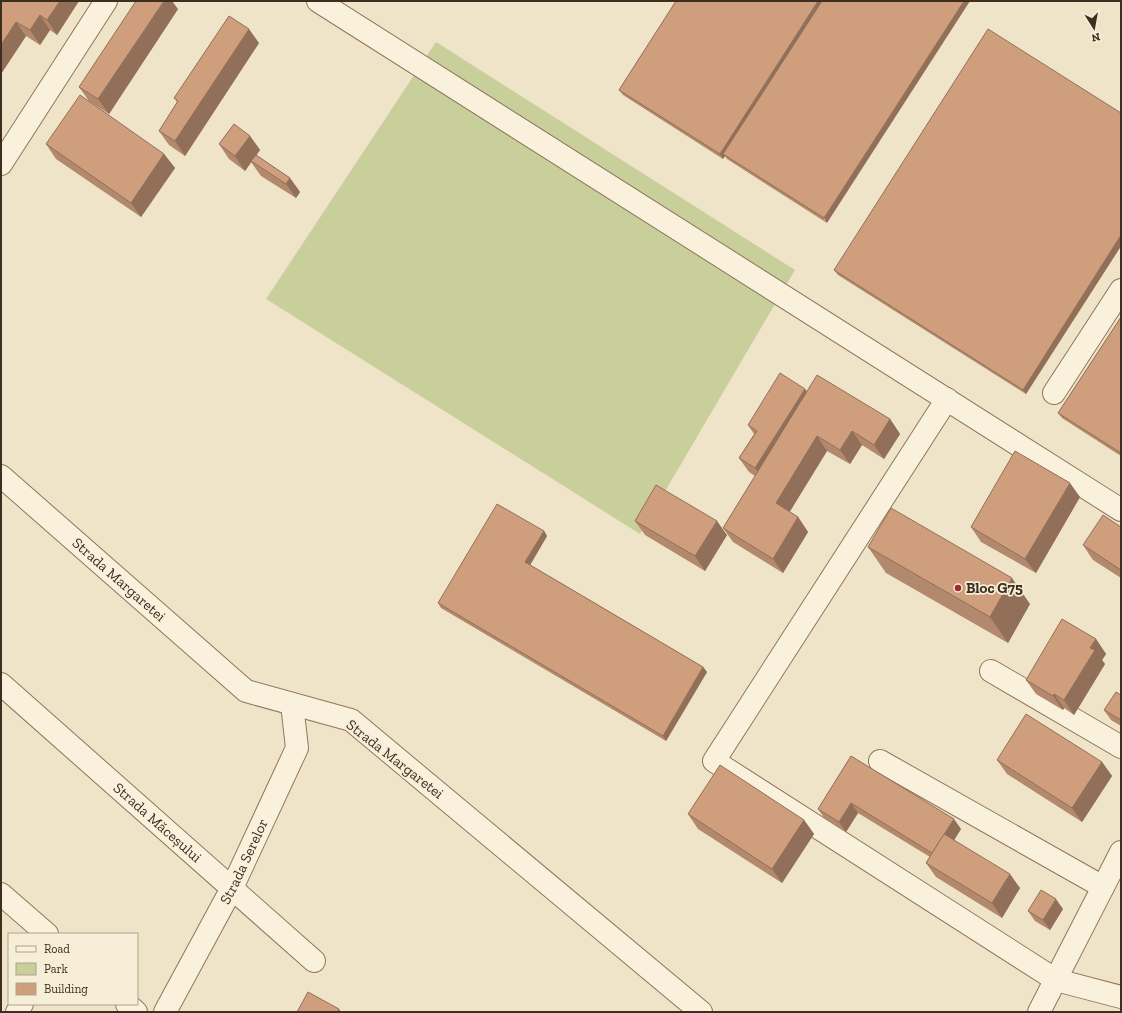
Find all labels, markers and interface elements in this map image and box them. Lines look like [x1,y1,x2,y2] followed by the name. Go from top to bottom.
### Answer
[1074,8,1114,48] north arrow
[1090,30,1101,45] text: N
[69,534,169,625] street label: Strada Margaretei
[966,579,1023,597] place label: Bloc G75
[953,583,963,593] marker: Bloc G75
[343,716,447,802] street label: Strada Margaretei
[110,779,205,866] street label: Strada Măceșului
[216,816,272,907] street label: Strada Serelor
[8,933,138,1005] legend
[44,942,70,956] text: Road
[44,962,69,976] text: Park
[44,982,88,996] text: Building

